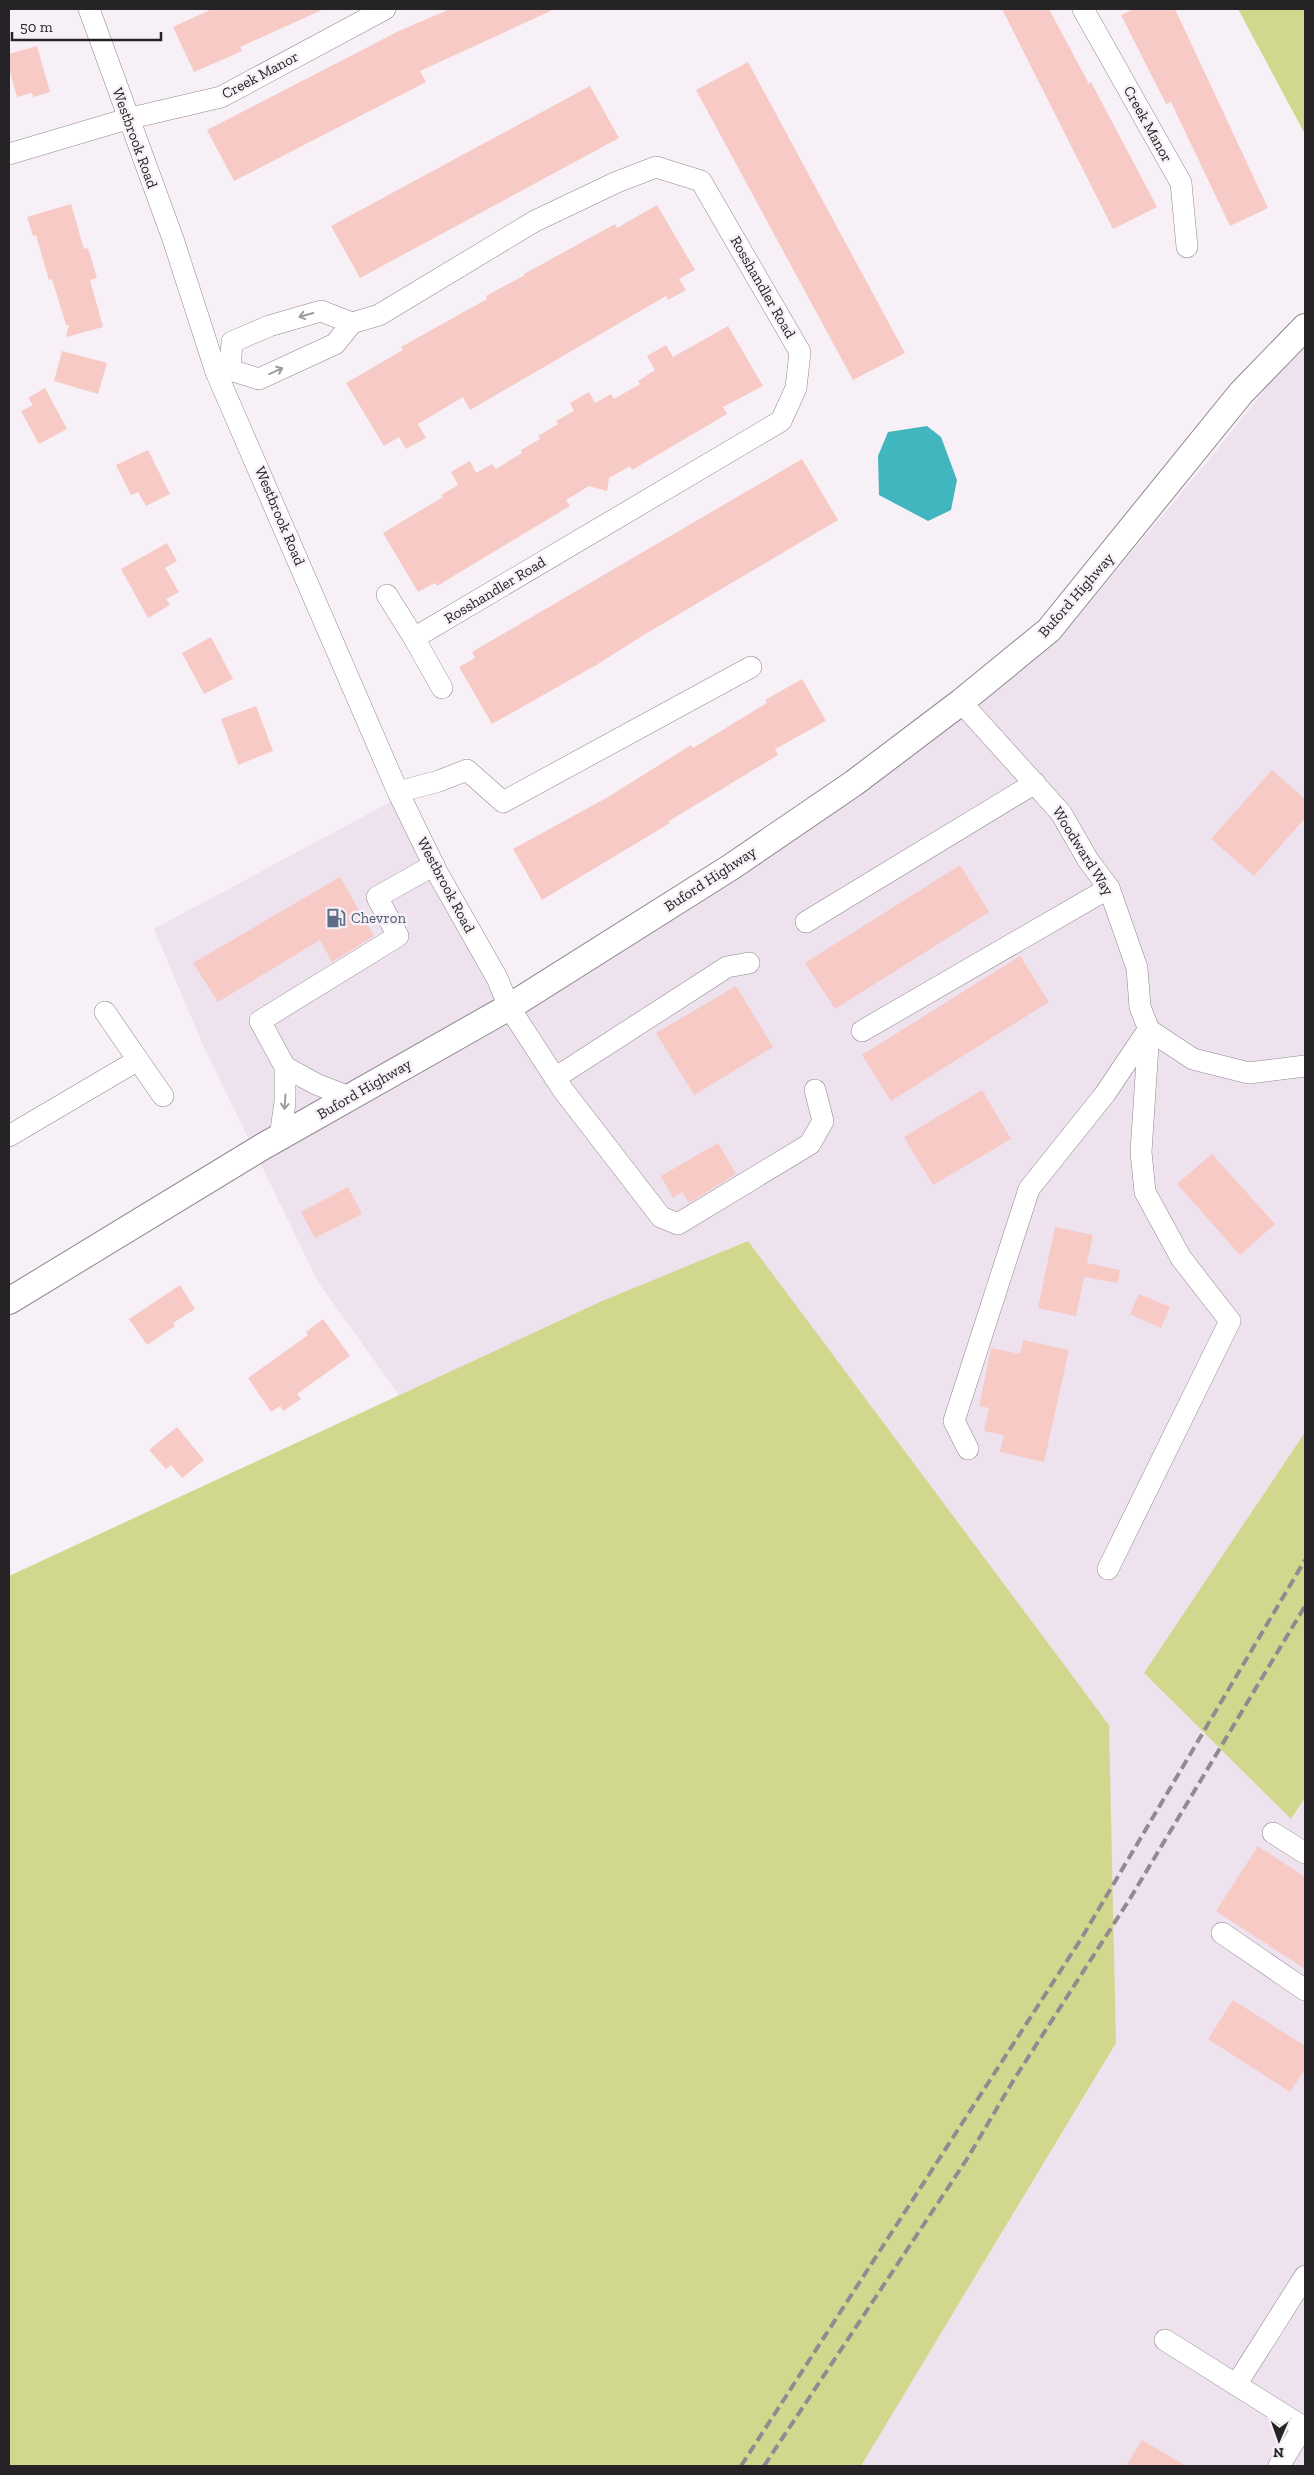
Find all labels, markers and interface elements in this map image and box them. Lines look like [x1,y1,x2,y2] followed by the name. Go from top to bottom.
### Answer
[12,10,161,42] scale bar
[20,18,53,36] text: 50 m
[219,47,301,103] street label: Creek Manor
[1120,83,1176,165] street label: Creek Manor
[108,85,162,191] street label: Westbrook Road
[726,233,800,342] street label: Rosshandler Road
[299,310,315,320] one-way arrow
[268,366,283,376] one-way arrow
[251,464,309,569] street label: Westbrook Road
[1035,549,1118,641] street label: Buford Highway
[441,552,550,627] street label: Rosshandler Road
[1049,803,1118,899] street label: Woodward Way
[413,834,479,937] street label: Westbrook Road
[661,842,760,915] street label: Buford Highway
[325,907,347,929] fuel station icon: Chevron
[351,909,407,927] place label: Chevron
[314,1055,415,1123] street label: Buford Highway
[280,1094,289,1110] one-way arrow
[1254,2415,1304,2465] north arrow
[1273,2444,1284,2461] text: N

